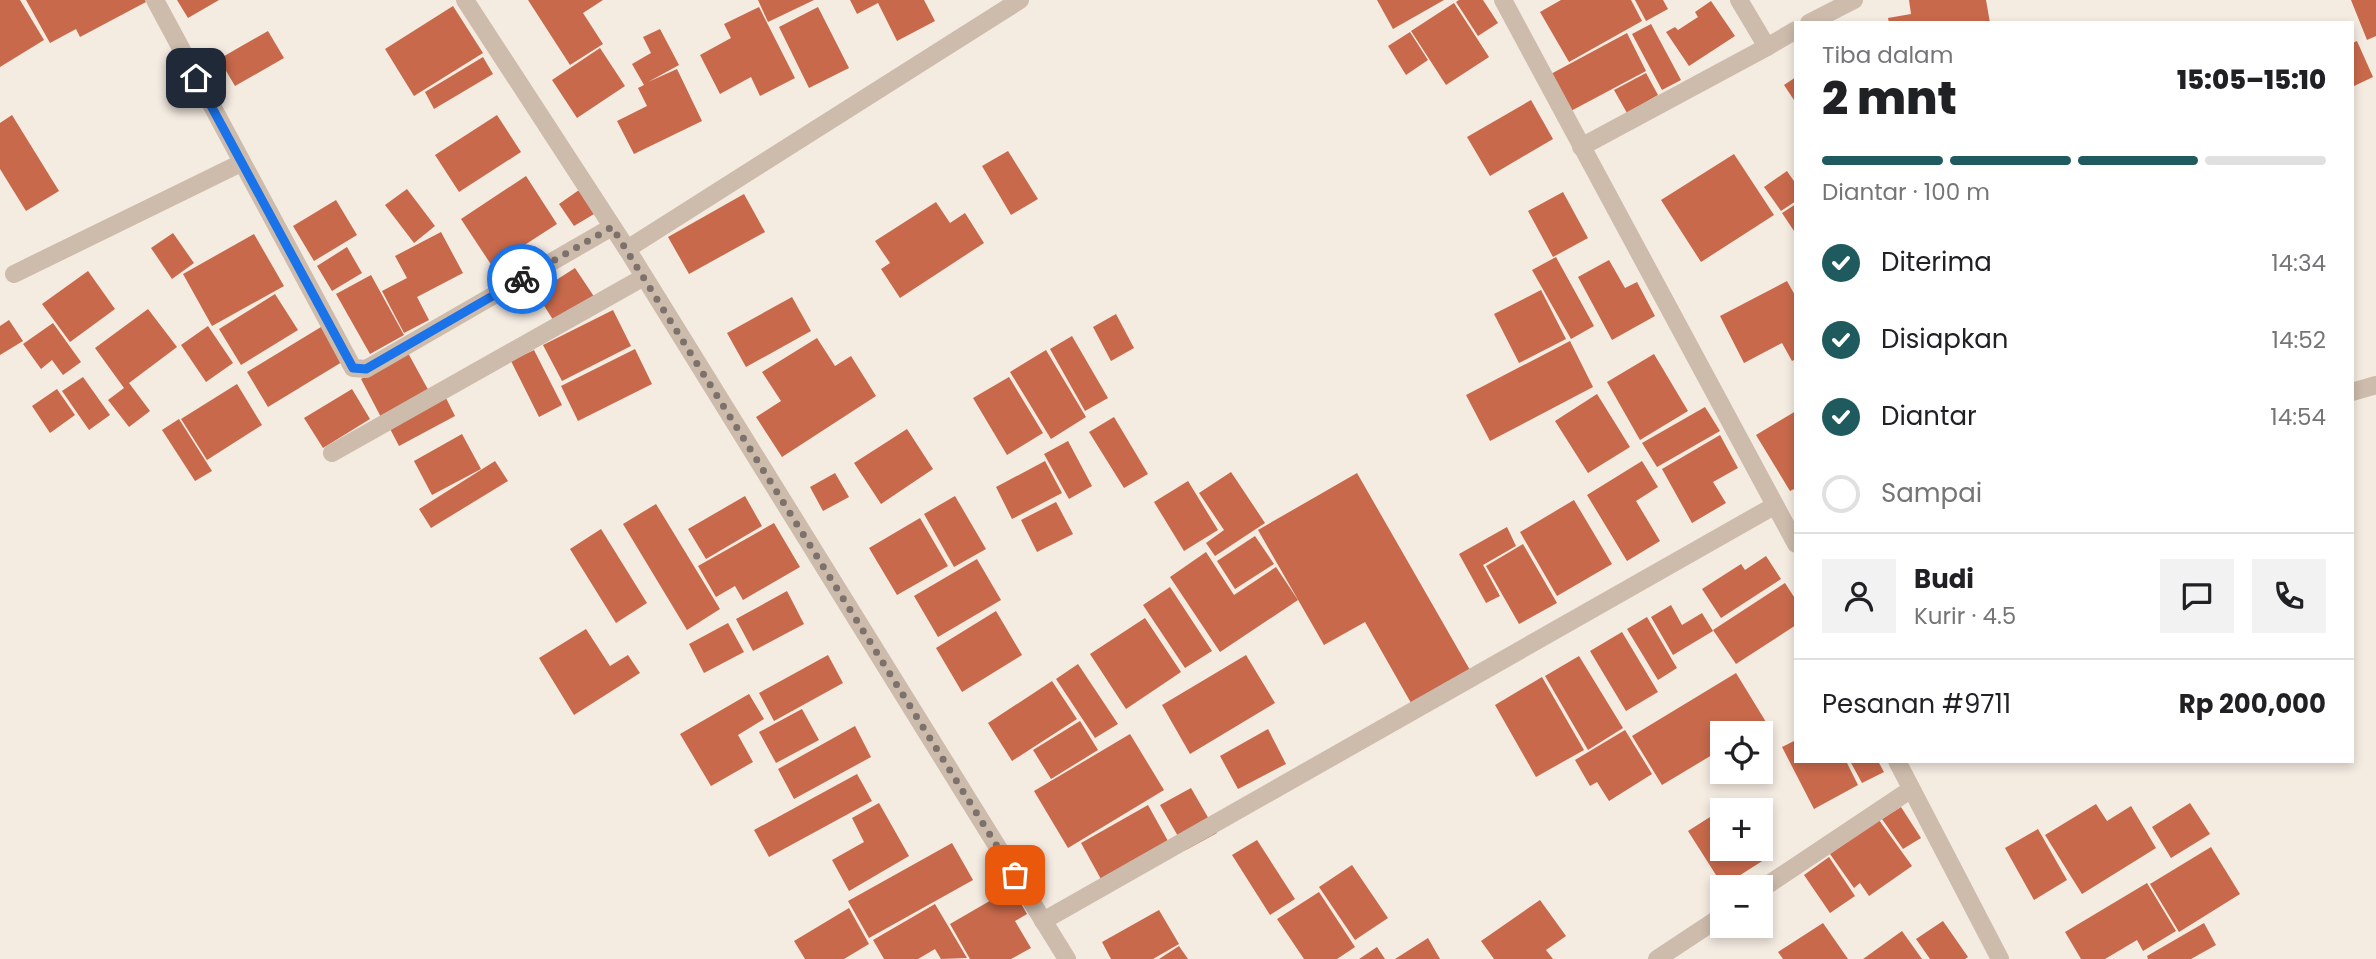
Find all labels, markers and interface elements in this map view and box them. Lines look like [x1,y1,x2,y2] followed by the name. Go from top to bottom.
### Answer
[1822,39,1953,71] text: Tiba dalam
[166,48,226,108] pin
[177,59,215,97] icon: home
[2177,62,2326,98] text: 15:05–15:10
[1822,66,1957,130] text: 2 mnt
[1822,176,1990,208] text: Diantar · 100 m
[487,244,557,314] courier
[1822,244,1860,282] icon: check
[1881,244,1992,280] text: Diterima
[2271,247,2326,279] text: 14:34
[503,260,541,298] icon: bike
[1822,321,1860,359] icon: check
[1881,321,2009,357] text: Disiapkan
[2272,324,2326,356] text: 14:52
[1822,398,1860,436] icon: check
[1881,398,1977,434] text: Diantar
[2270,401,2326,433] text: 14:54
[1881,475,1982,511] text: Sampai
[1822,559,1896,633] button: person
[2160,559,2234,633] button: chat
[2252,559,2326,633] button: phone
[1914,561,1974,597] text: Budi
[1914,600,2016,632] text: Kurir · 4.5
[1822,686,2011,722] text: Pesanan #9711
[2179,686,2326,722] text: Rp 200,000
[1710,721,1773,938] map controls
[1710,721,1773,784] button: locate
[1710,798,1773,861] button: +
[985,845,1045,905] pin
[996,856,1034,894] icon: bag
[1710,875,1773,938] button: −

